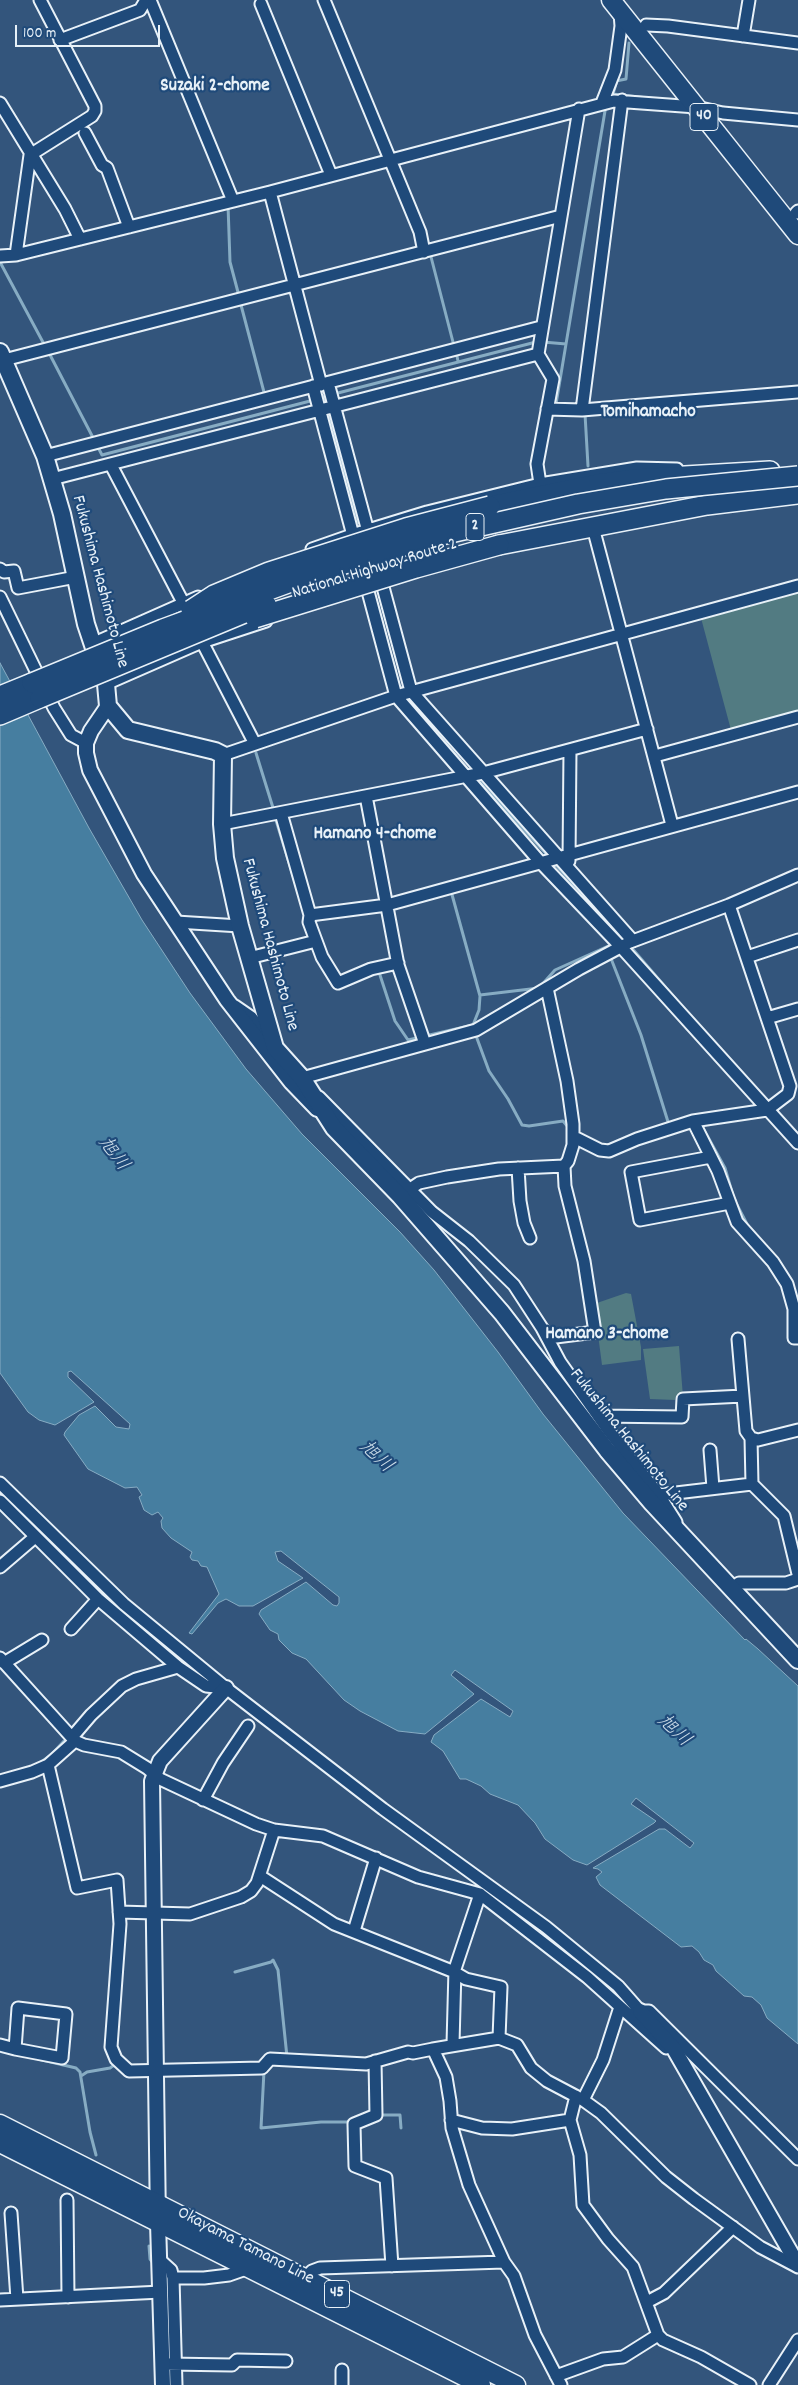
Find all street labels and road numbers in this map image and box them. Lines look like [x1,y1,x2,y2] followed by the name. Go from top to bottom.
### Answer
[690,104,718,130] road number: 40
[66,493,132,671] street label: Fukushima Hashimoto Line
[466,514,484,540] road number: 2
[290,535,460,605] street label: National Highway Route 2
[236,856,302,1034] street label: Fukushima Hashimoto Line
[564,1365,692,1517] street label: Fukushima Hashimoto Line
[173,2203,317,2291] street label: Okayama Tamano Line
[324,2280,350,2308] road number: 45

